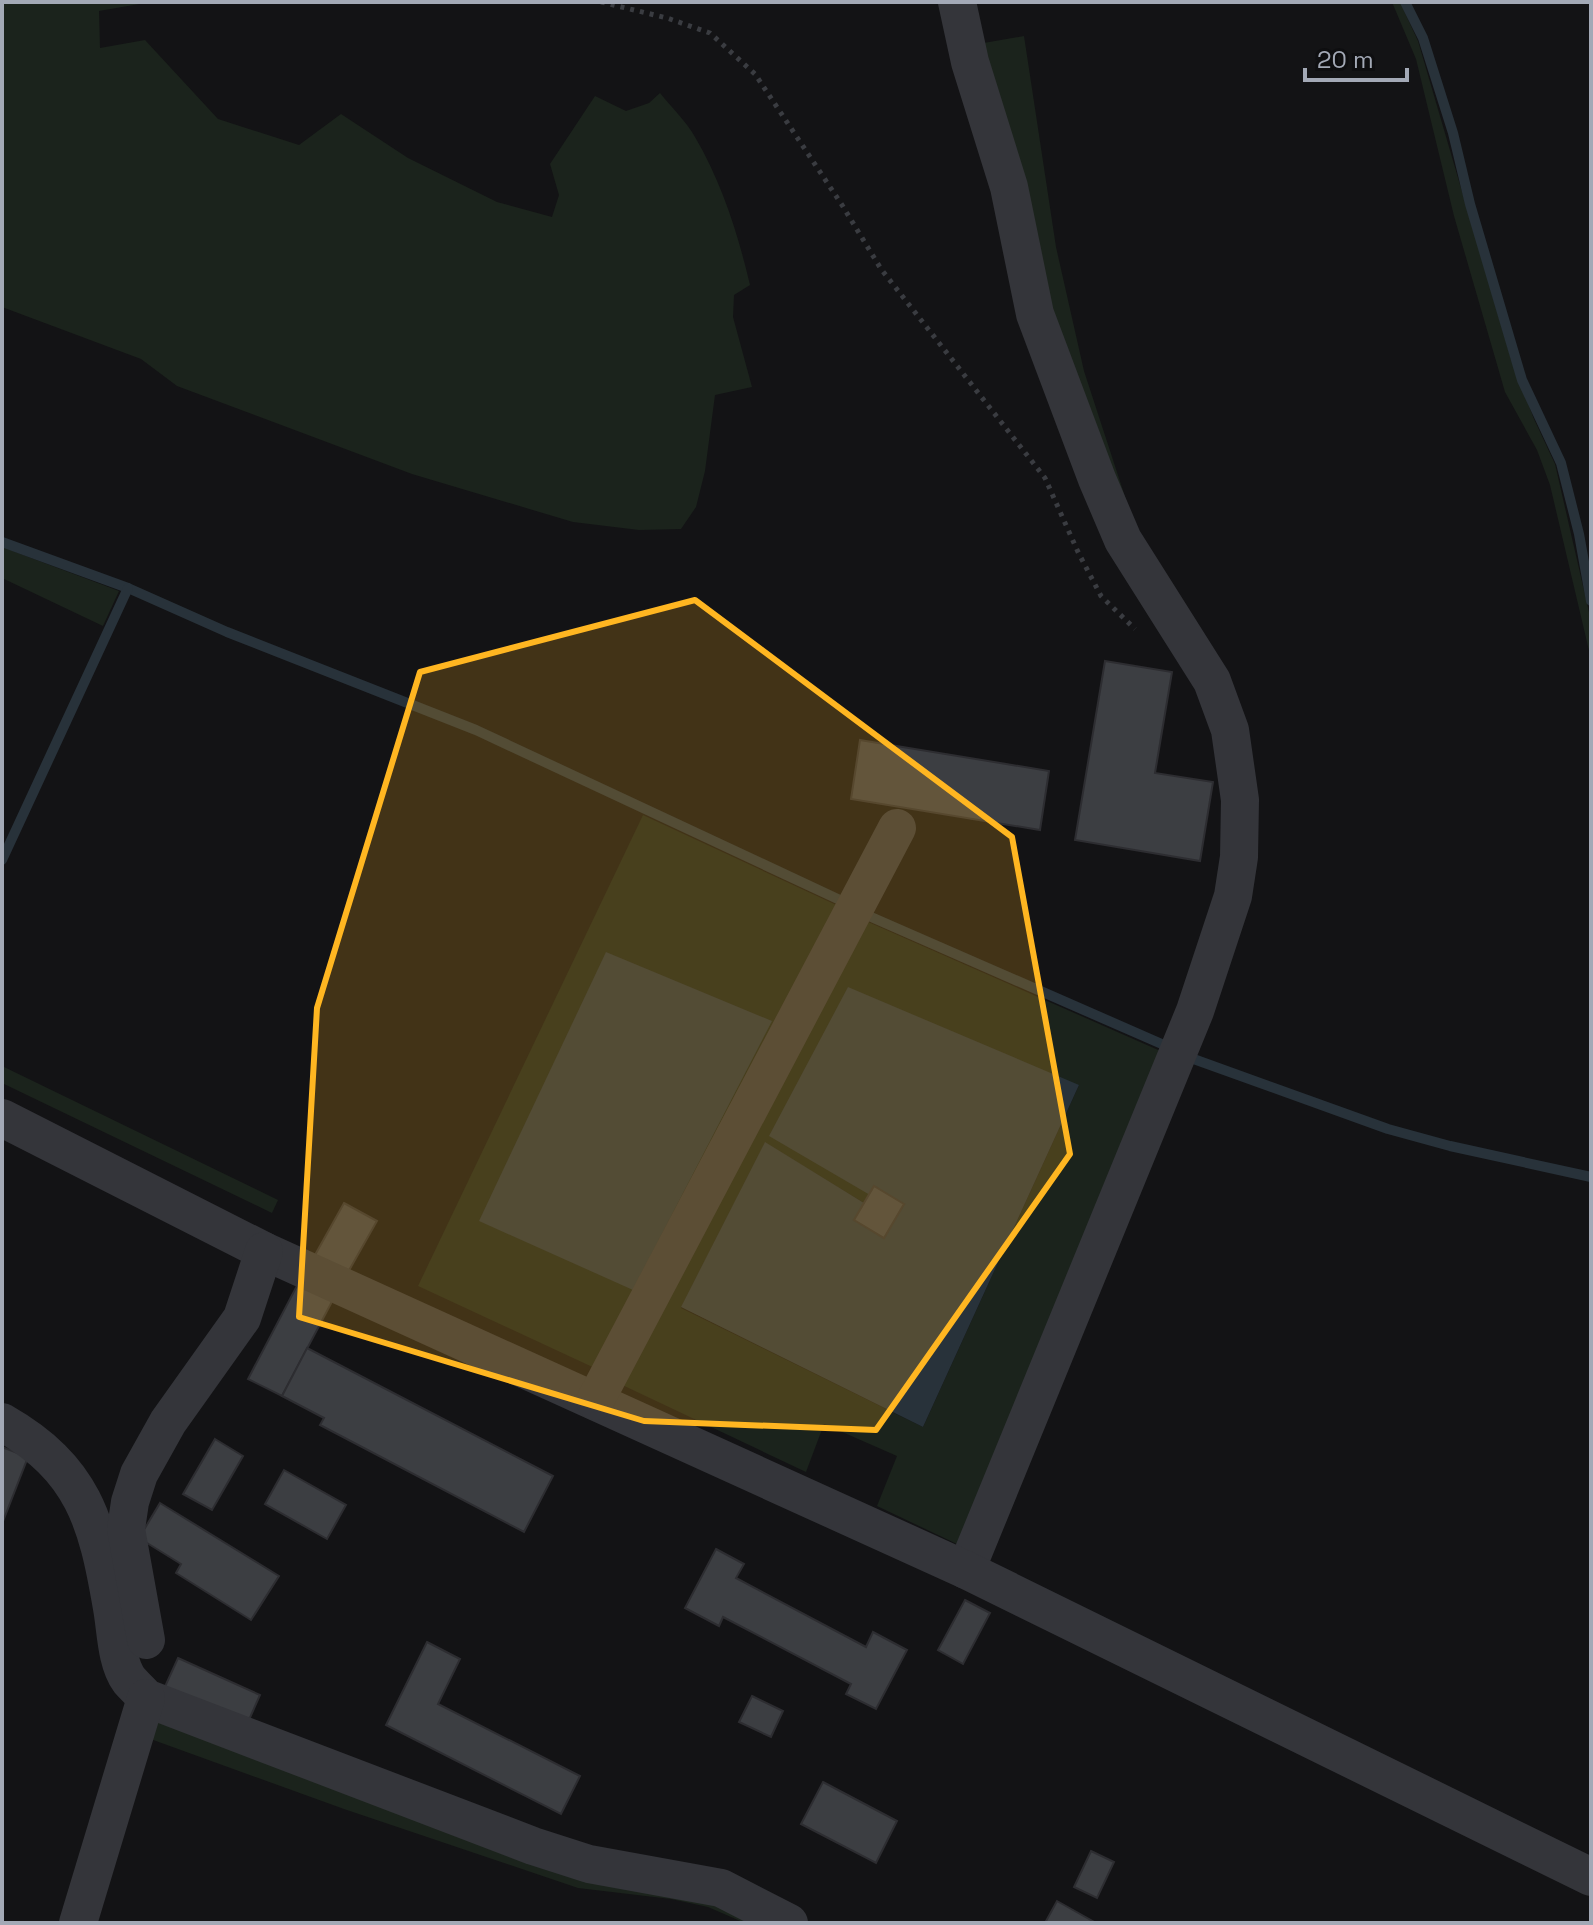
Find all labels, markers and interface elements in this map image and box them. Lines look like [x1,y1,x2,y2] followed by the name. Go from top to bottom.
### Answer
[1305,32,1407,82] scale bar
[1317,44,1374,75] text: 20 m

